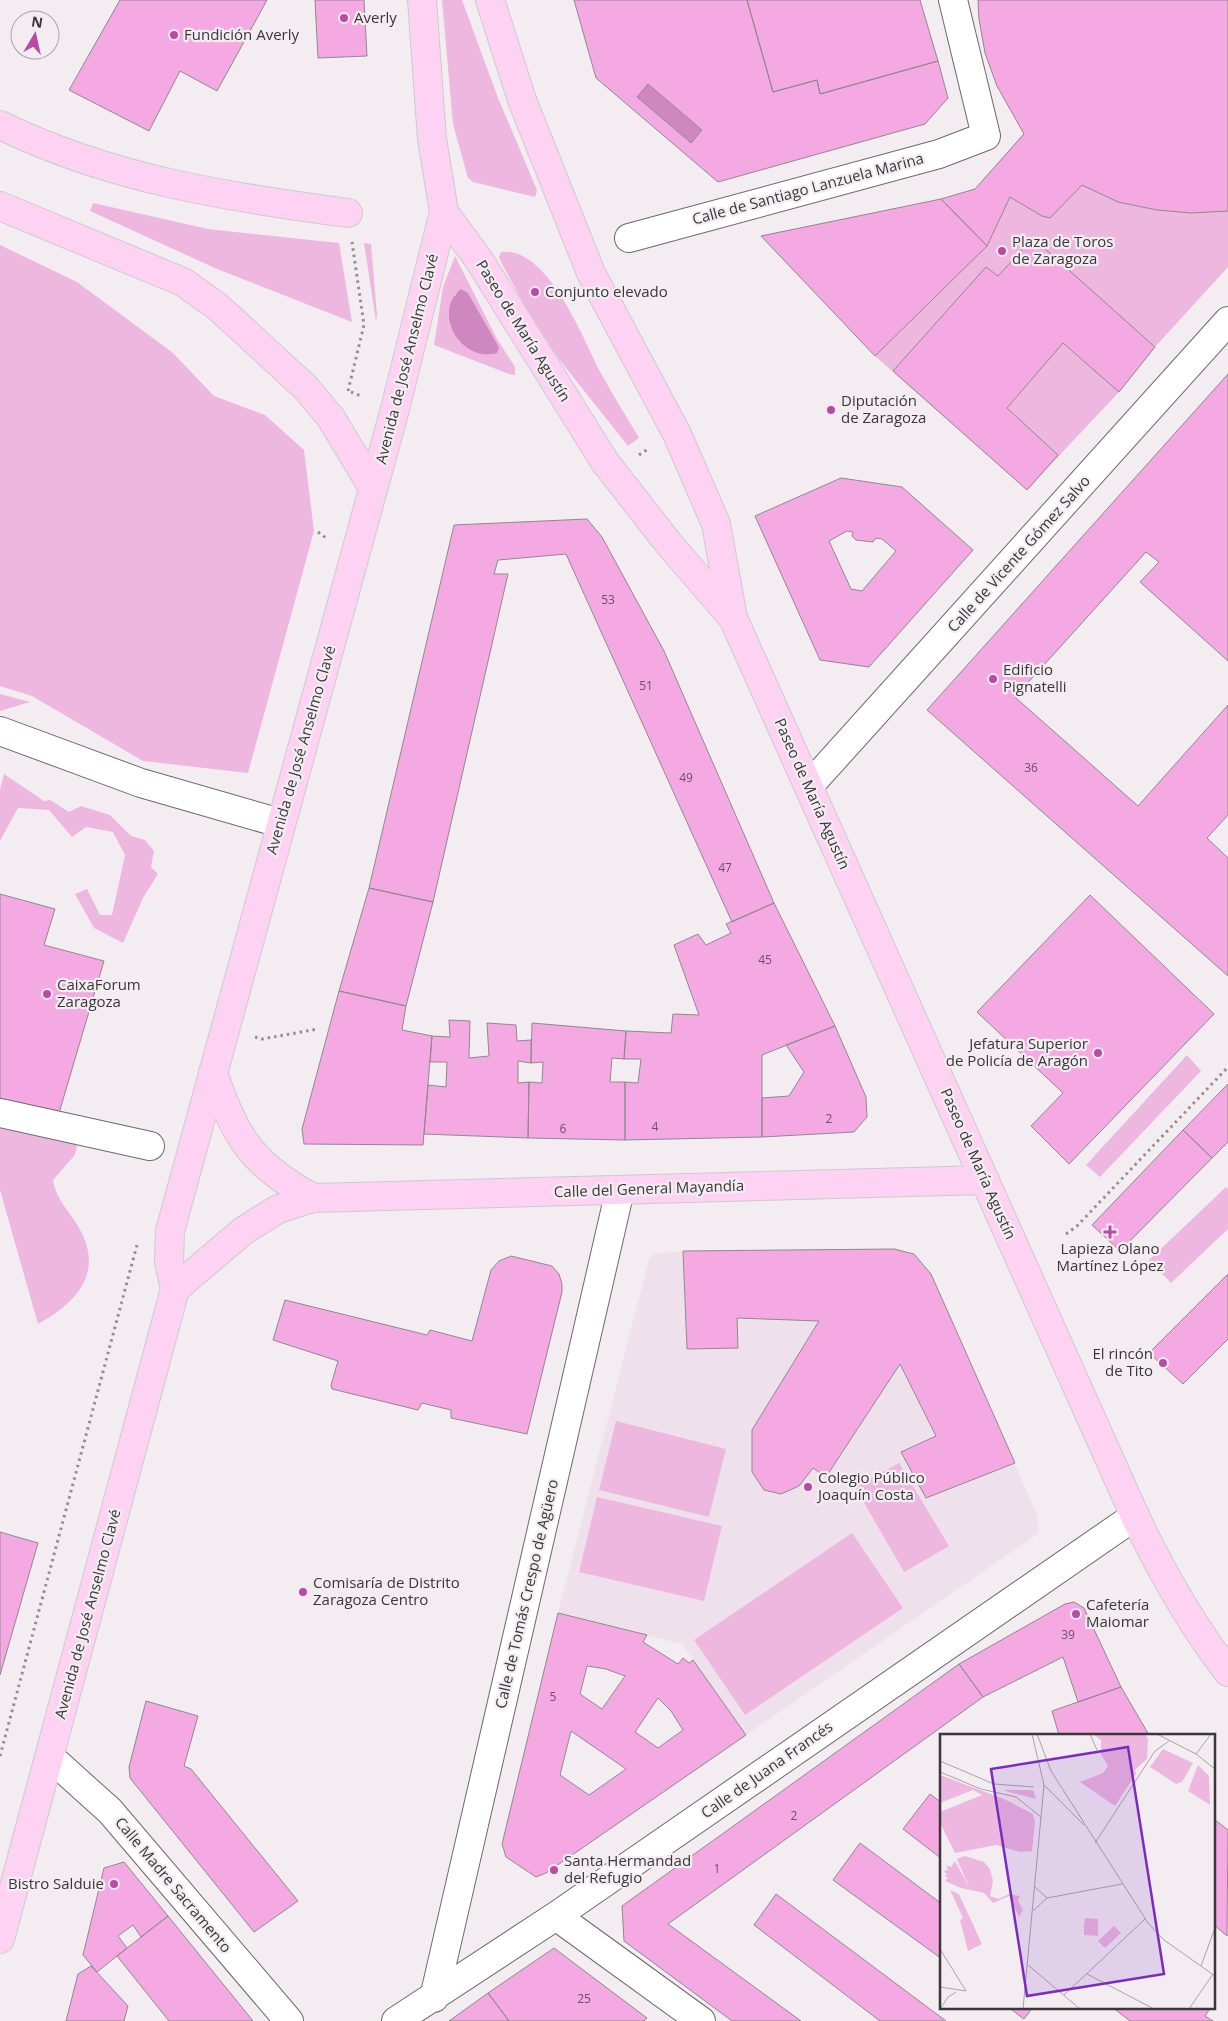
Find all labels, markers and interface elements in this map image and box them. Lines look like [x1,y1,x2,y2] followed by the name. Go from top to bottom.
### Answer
[354,7,397,27] place label: Averly
[10,10,60,60] north arrow
[30,11,44,32] text: N
[338,12,350,24] marker: Averly
[184,24,300,44] place label: Fundición Averly
[168,29,180,41] marker: Fundición Averly
[690,147,926,229] street label: Calle de Santiago Lanzuela Marina
[1012,231,1114,268] place label: Plaza de Toros de Zaragoza
[996,245,1008,257] marker: Plaza de Toros de Zaragoza
[370,251,442,466] street label: Avenida de José Anselmo Clavé
[472,256,576,405] street label: Paseo de María Agustín
[545,281,668,301] place label: Conjunto elevado
[529,286,541,298] marker: Conjunto elevado
[841,390,926,427] place label: Diputación de Zaragoza
[825,404,837,416] marker: Diputación de Zaragoza
[942,471,1094,636] street label: Calle de Vicente Gómez Salvo
[601,591,615,608] house number: 53
[261,643,339,856] street label: Avenida de José Anselmo Clavé
[1003,659,1067,696] place label: Edificio Pignatelli
[987,673,999,685] marker: Edificio Pignatelli
[639,677,653,694] house number: 51
[770,715,855,872] street label: Paseo de María Agustín
[1024,759,1038,776] house number: 36
[679,769,693,786] house number: 49
[718,859,732,876] house number: 47
[758,951,772,968] house number: 45
[57,974,141,1011] place label: CaixaForum Zaragoza
[41,988,53,1000] marker: CaixaForum Zaragoza
[946,1033,1088,1070] place label: Jefatura Superior de Policía de Aragón
[1092,1047,1104,1059] marker: Jefatura Superior de Policía de Aragón
[936,1085,1021,1242] street label: Paseo de María Agustín
[826,1110,833,1127] house number: 2
[652,1118,659,1135] house number: 4
[560,1120,567,1137] house number: 6
[554,1175,744,1201] street label: Calle del General Mayandía
[1104,1226,1116,1238] marker: Lapieza Olano Martínez López
[1056,1238,1164,1275] place label: Lapieza Olano Martínez López
[1092,1343,1153,1380] place label: El rincón de Tito
[1157,1357,1169,1369] marker: El rincón de Tito
[816,1467,925,1504] place label: Colegio Público Joaquín Costa
[490,1477,562,1710] street label: Calle de Tomás Crespo de Agüero
[802,1481,814,1493] marker: Colegio Público Joaquín Costa
[49,1507,125,1721] street label: Avenida de José Anselmo Clavé
[313,1572,460,1609] place label: Comisaría de Distrito Zaragoza Centro
[297,1586,309,1598] marker: Comisaría de Distrito Zaragoza Centro
[1086,1594,1149,1631] place label: Cafetería Maiomar
[1070,1608,1082,1620] marker: Cafetería Maiomar
[1061,1626,1075,1643] house number: 39
[550,1688,557,1705] house number: 5
[697,1716,836,1822] street label: Calle de Juana Francés
[940,1734,1216,2008] inset map
[791,1807,798,1824] house number: 2
[111,1812,236,1956] street label: Calle Madre Sacramento
[564,1850,691,1887] place label: Santa Hermandad del Refugio
[714,1860,720,1877] house number: 1
[548,1864,560,1876] marker: Santa Hermandad del Refugio
[8,1873,104,1893] place label: Bistro Salduie
[108,1878,120,1890] marker: Bistro Salduie
[577,1990,591,2007] house number: 25

